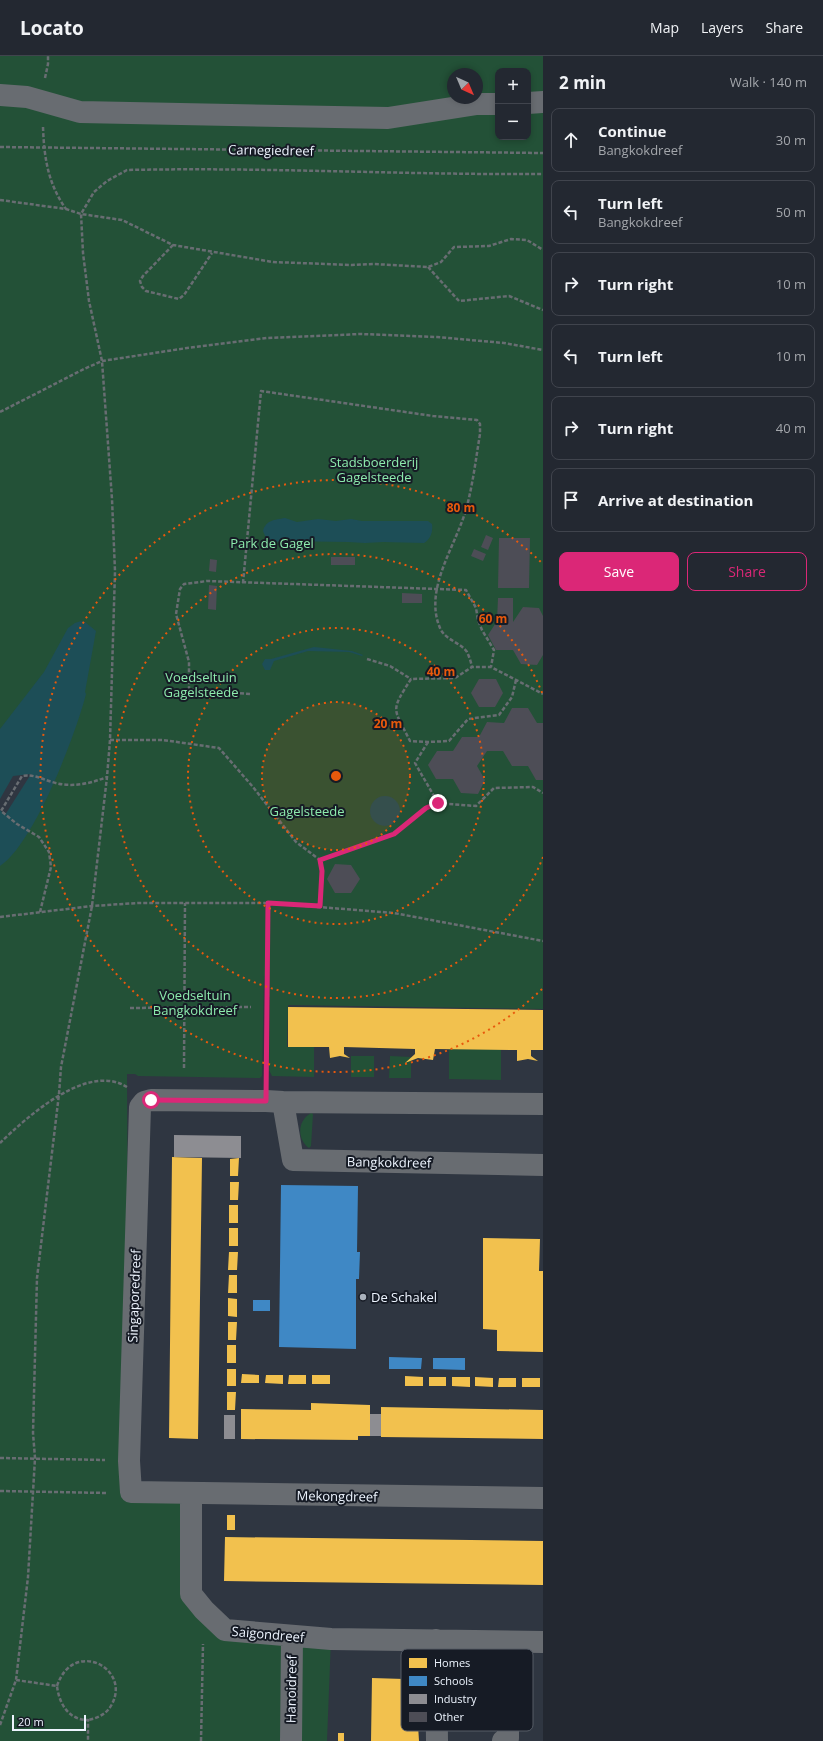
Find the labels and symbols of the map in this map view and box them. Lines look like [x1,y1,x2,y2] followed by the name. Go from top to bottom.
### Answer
[447,68,483,104] north arrow
[228,140,315,160] street label: Carnegiedreef
[330,453,418,486] park label: Stadsboerderij Gagelsteede
[447,499,475,516] text: 80 m
[230,534,314,552] park label: Park de Gagel
[479,610,507,627] text: 60 m
[427,663,455,680] text: 40 m
[164,668,239,701] park label: Voedseltuin Gagelsteede
[374,715,402,732] text: 20 m
[329,769,343,783] centre of rings
[429,794,447,812] route end
[270,802,345,820] park label: Gagelsteede
[153,986,238,1019] park label: Voedseltuin Bangkokdreef
[142,1091,160,1109] route start
[347,1152,432,1172] street label: Bangkokdreef
[123,1248,145,1343] street label: Singaporedreef
[371,1288,437,1306] place label: De Schakel
[358,1292,368,1302] marker: De Schakel
[296,1486,378,1506] street label: Mekongdreef
[231,1622,306,1646] street label: Saigondreef
[401,1649,533,1731] legend
[281,1654,301,1723] street label: Hanoidreef
[434,1655,470,1670] text: Homes
[434,1673,473,1688] text: Schools
[434,1691,477,1706] text: Industry
[434,1709,464,1724] text: Other
[12,1713,86,1732] scale bar

